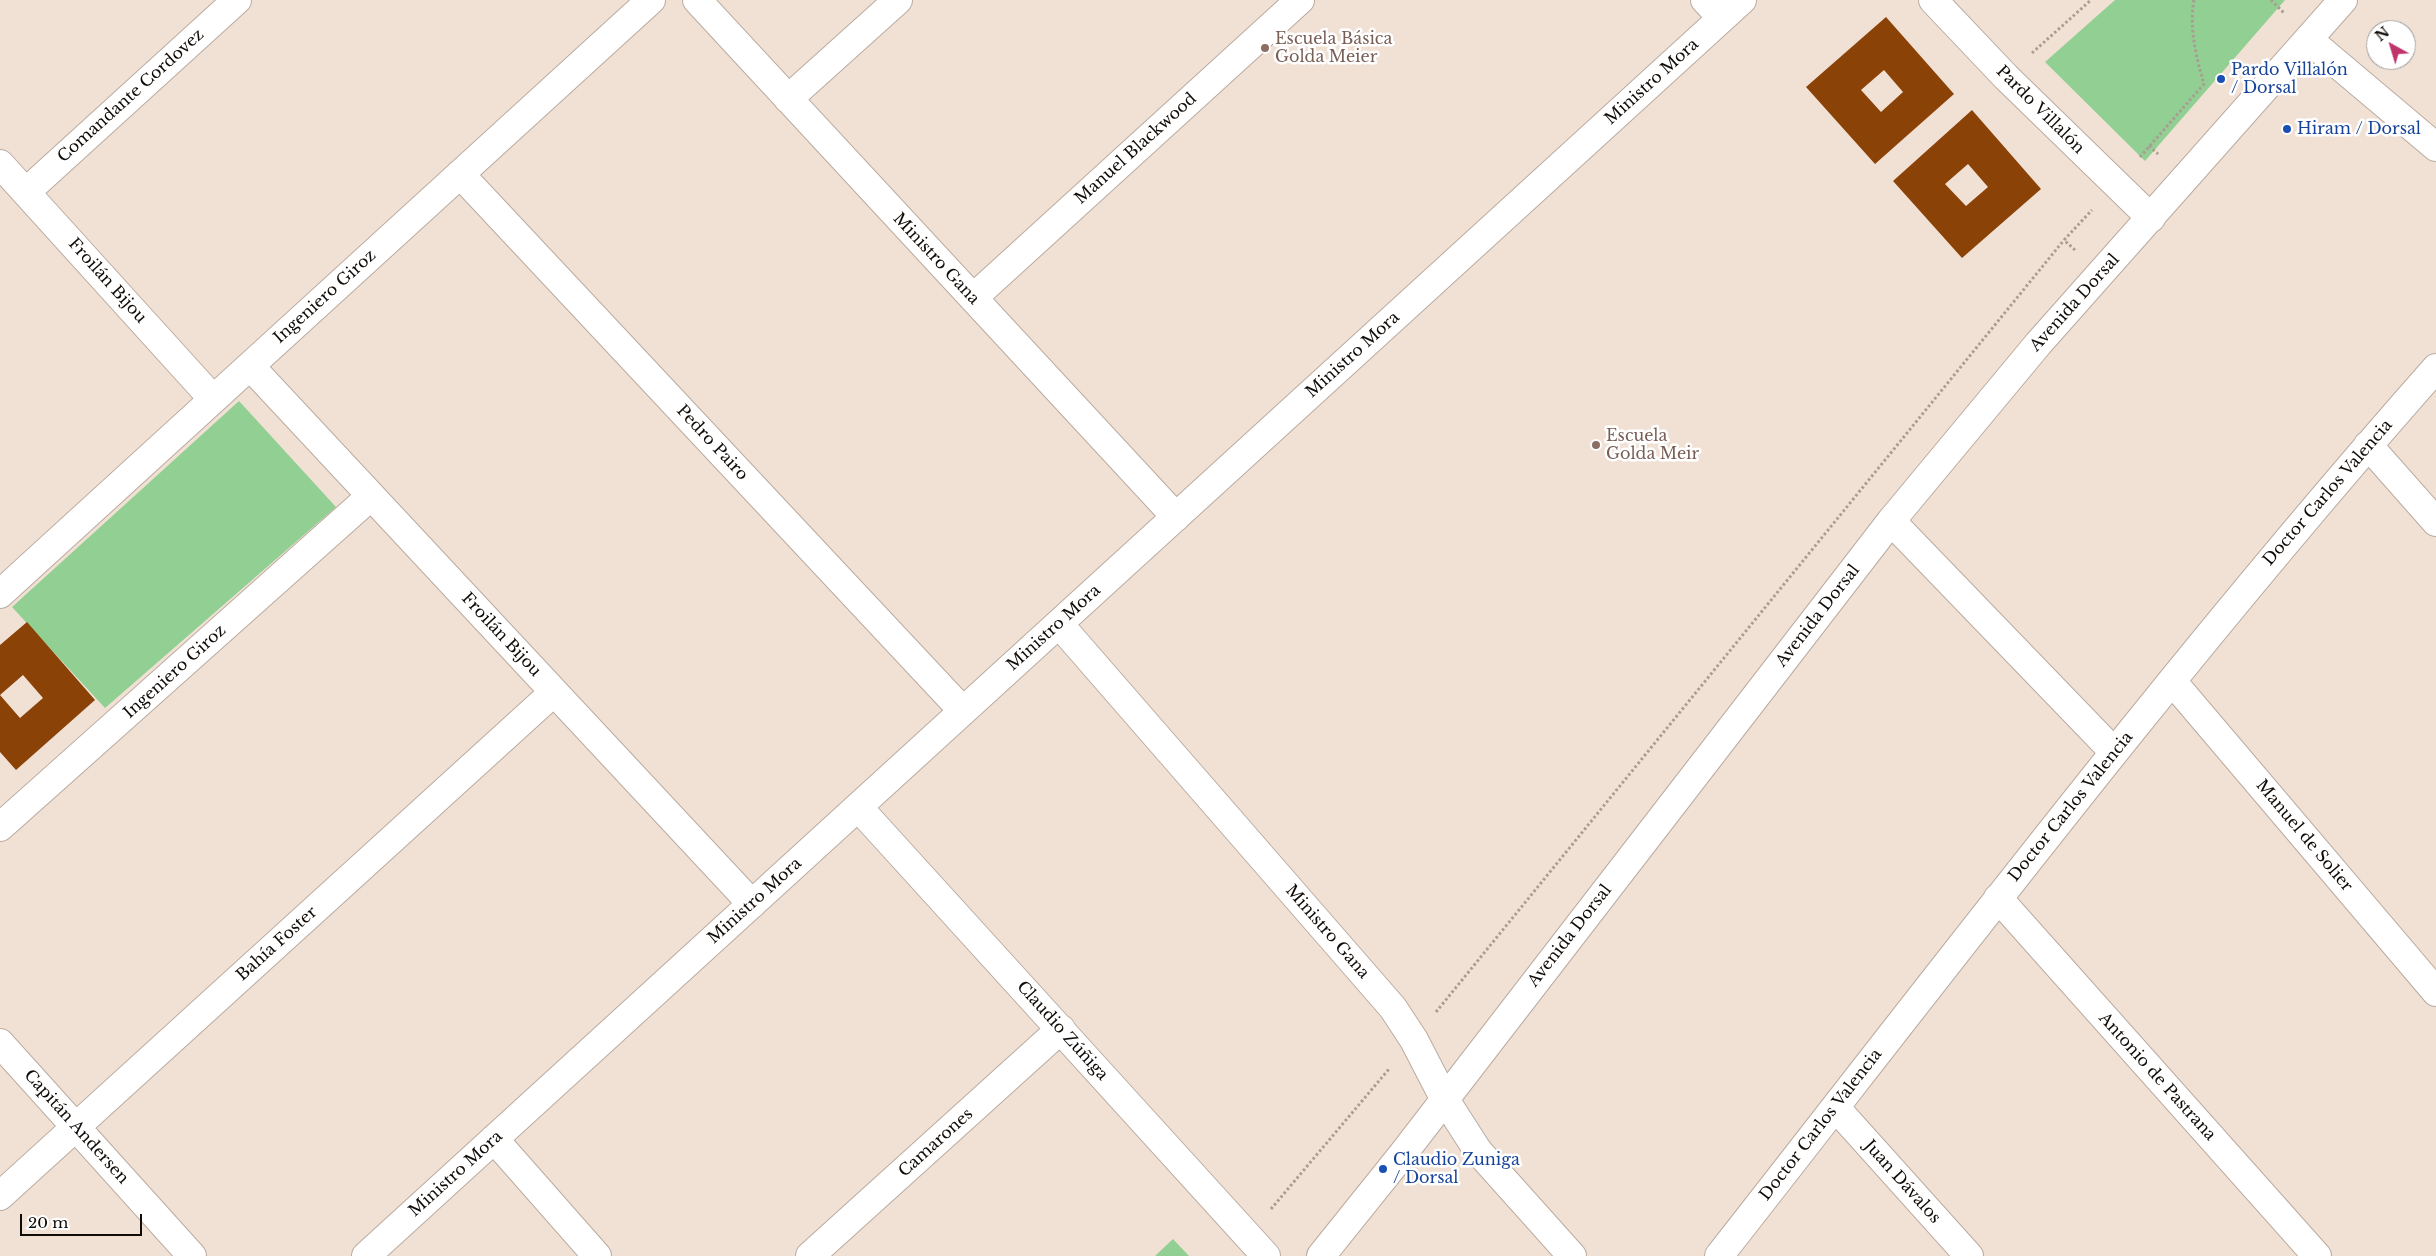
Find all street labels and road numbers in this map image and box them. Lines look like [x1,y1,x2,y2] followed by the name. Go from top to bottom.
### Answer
[54,25,208,167] street label: Comandante Cordovez
[1601,35,1703,129] street label: Ministro Mora
[1992,62,2088,158] street label: Pardo Villalón
[1071,89,1201,209] street label: Manuel Blackwood
[889,209,983,309] street label: Ministro Gana
[64,235,150,327] street label: Froilán Bijou
[270,246,380,348] street label: Ingeniero Giroz
[2026,250,2124,356] street label: Avenida Dorsal
[1302,308,1404,402] street label: Ministro Mora
[672,401,752,485] street label: Pedro Pairo
[2259,416,2397,570] street label: Doctor Carlos Valencia
[1772,561,1864,671] street label: Avenida Dorsal
[1003,581,1105,675] street label: Ministro Mora
[457,589,545,681] street label: Froilán Bijou
[120,621,230,723] street label: Ingeniero Giroz
[2005,728,2137,886] street label: Doctor Carlos Valencia
[2252,776,2356,896] street label: Manuel de Solier
[704,854,806,948] street label: Ministro Mora
[1281,881,1373,983] street label: Ministro Gana
[1524,881,1616,991] street label: Avenida Dorsal
[233,903,321,985] street label: Bahía Foster
[1012,977,1112,1085] street label: Claudio Zúñiga
[2095,1009,2219,1145] street label: Antonio de Pastrana
[1756,1045,1886,1205] street label: Doctor Carlos Valencia
[20,1066,132,1188] street label: Capitán Andersen
[895,1105,977,1181] street label: Camarones
[405,1127,507,1221] street label: Ministro Mora
[1860,1137,1944,1227] street label: Juan Dávalos

